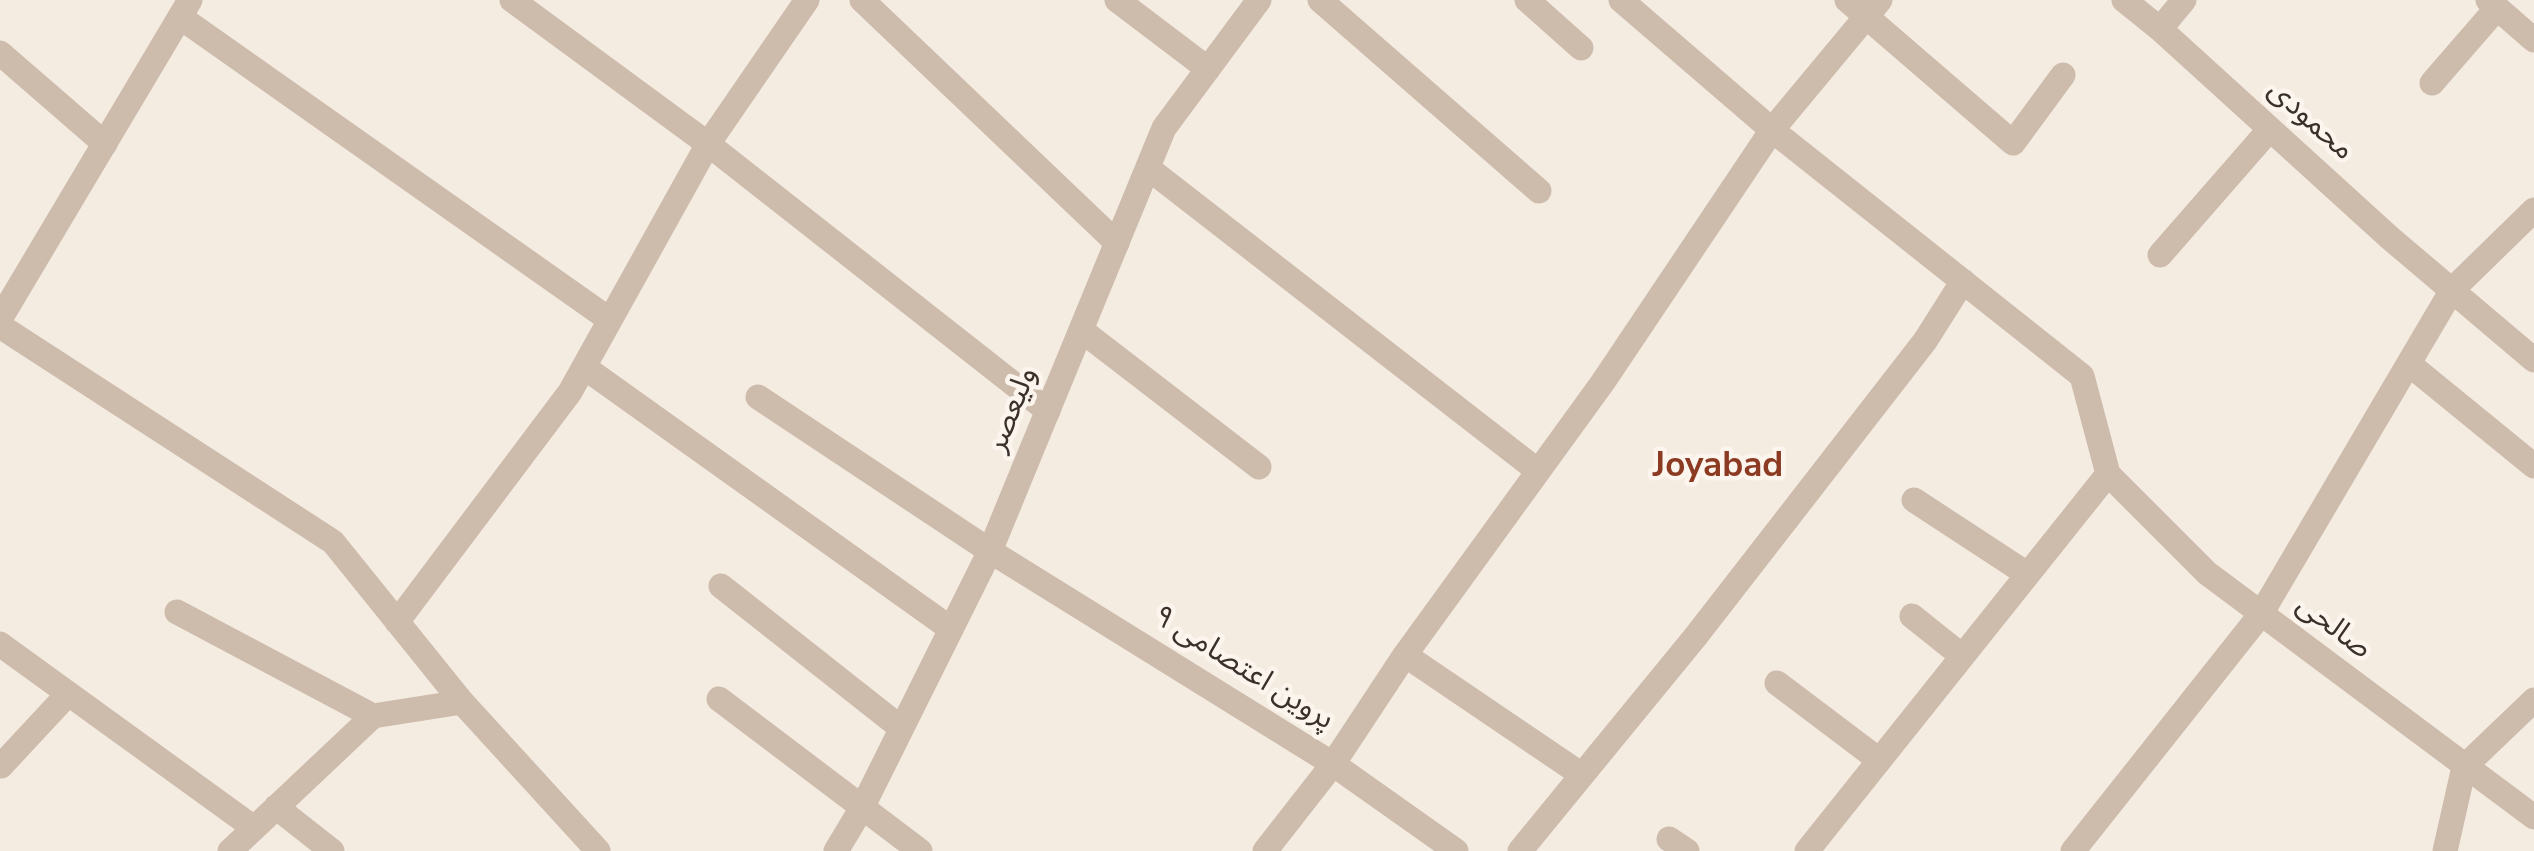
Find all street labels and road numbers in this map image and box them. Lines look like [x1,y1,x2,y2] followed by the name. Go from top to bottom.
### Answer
[2260,73,2360,169] street label: محمودی
[980,362,1046,458] street label: ولیعصر
[2288,588,2378,668] street label: صالحی
[1146,599,1340,739] street label: پروین اعتصامی ۹

